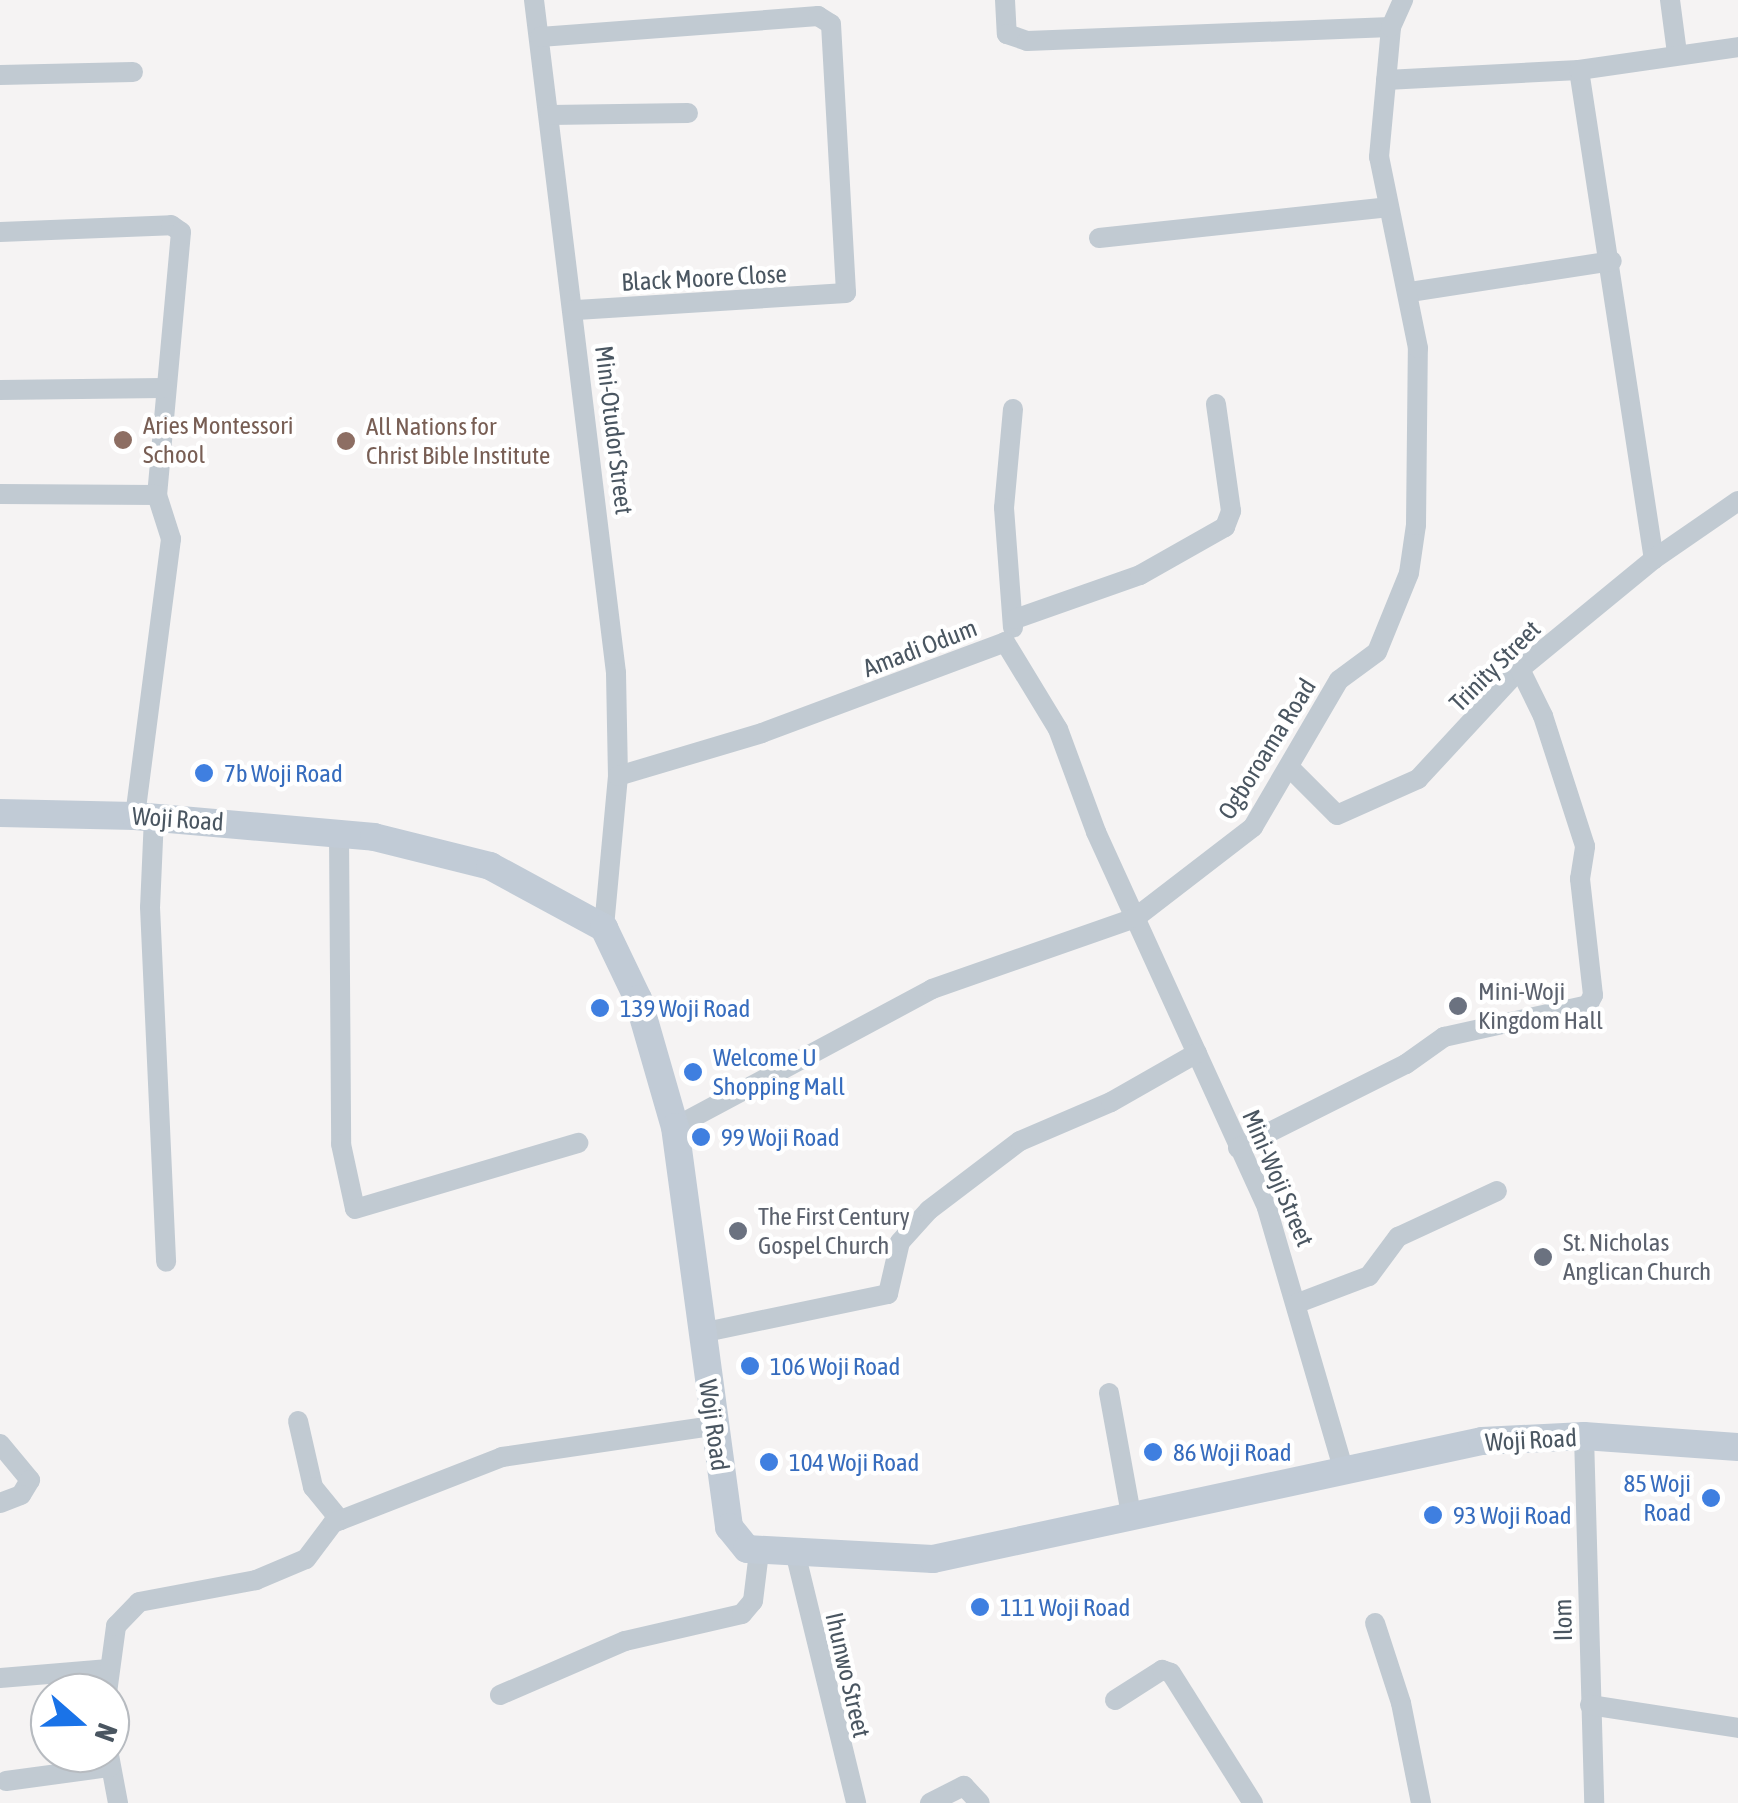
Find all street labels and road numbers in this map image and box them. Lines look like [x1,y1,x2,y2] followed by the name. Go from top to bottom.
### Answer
[620,259,788,297] street label: Black Moore Close
[589,344,639,516] street label: Mini-Otudor Street
[859,613,981,683] street label: Amadi Odum
[1443,614,1547,718] street label: Trinity Street
[1212,673,1322,825] street label: Ogboroama Road
[131,801,225,837] street label: Woji Road
[1236,1105,1320,1251] street label: Mini-Woji Street
[693,1377,735,1473] street label: Woji Road
[1484,1423,1578,1457] street label: Woji Road
[1548,1598,1578,1642] street label: Ilom
[819,1610,877,1740] street label: Ihunwo Street

